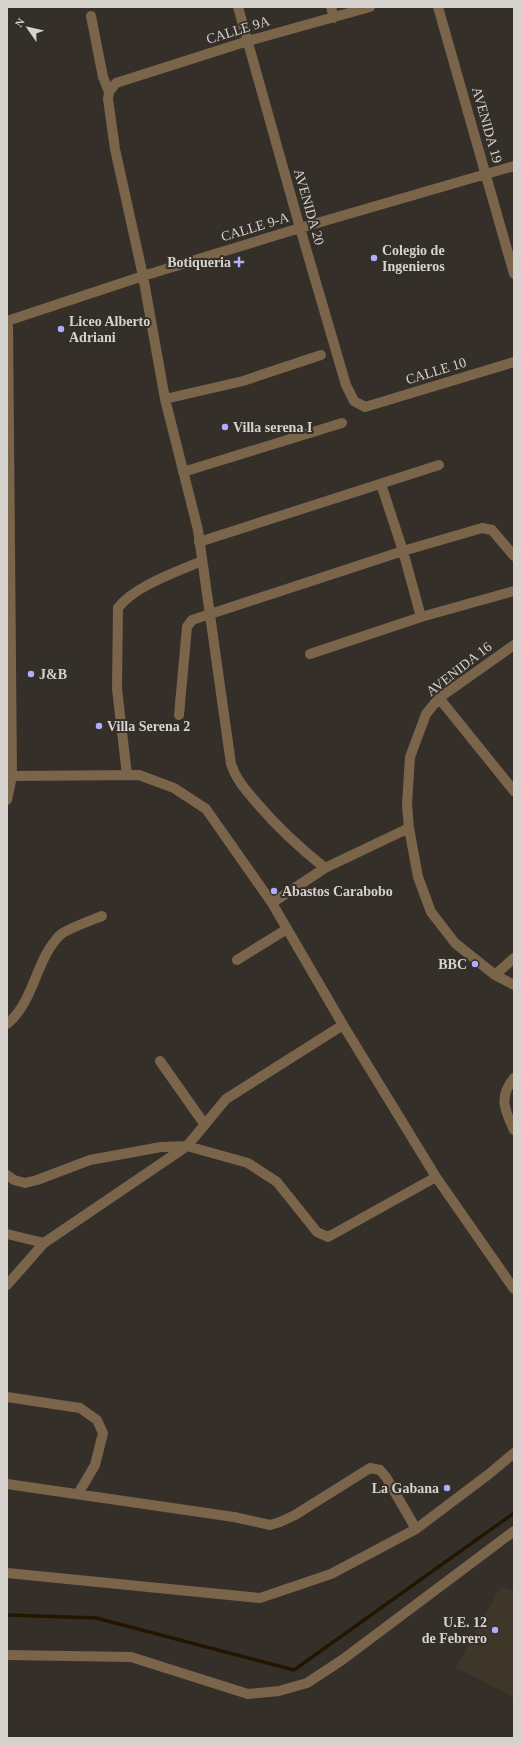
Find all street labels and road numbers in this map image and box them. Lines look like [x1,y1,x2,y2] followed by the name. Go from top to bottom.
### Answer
[204,13,272,47] street label: CALLE 9A
[469,85,505,165] street label: AVENIDA 19
[291,167,327,247] street label: AVENIDA 20
[219,209,292,244] street label: CALLE 9-A
[404,355,468,387] street label: CALLE 10
[423,639,495,699] street label: AVENIDA 16

